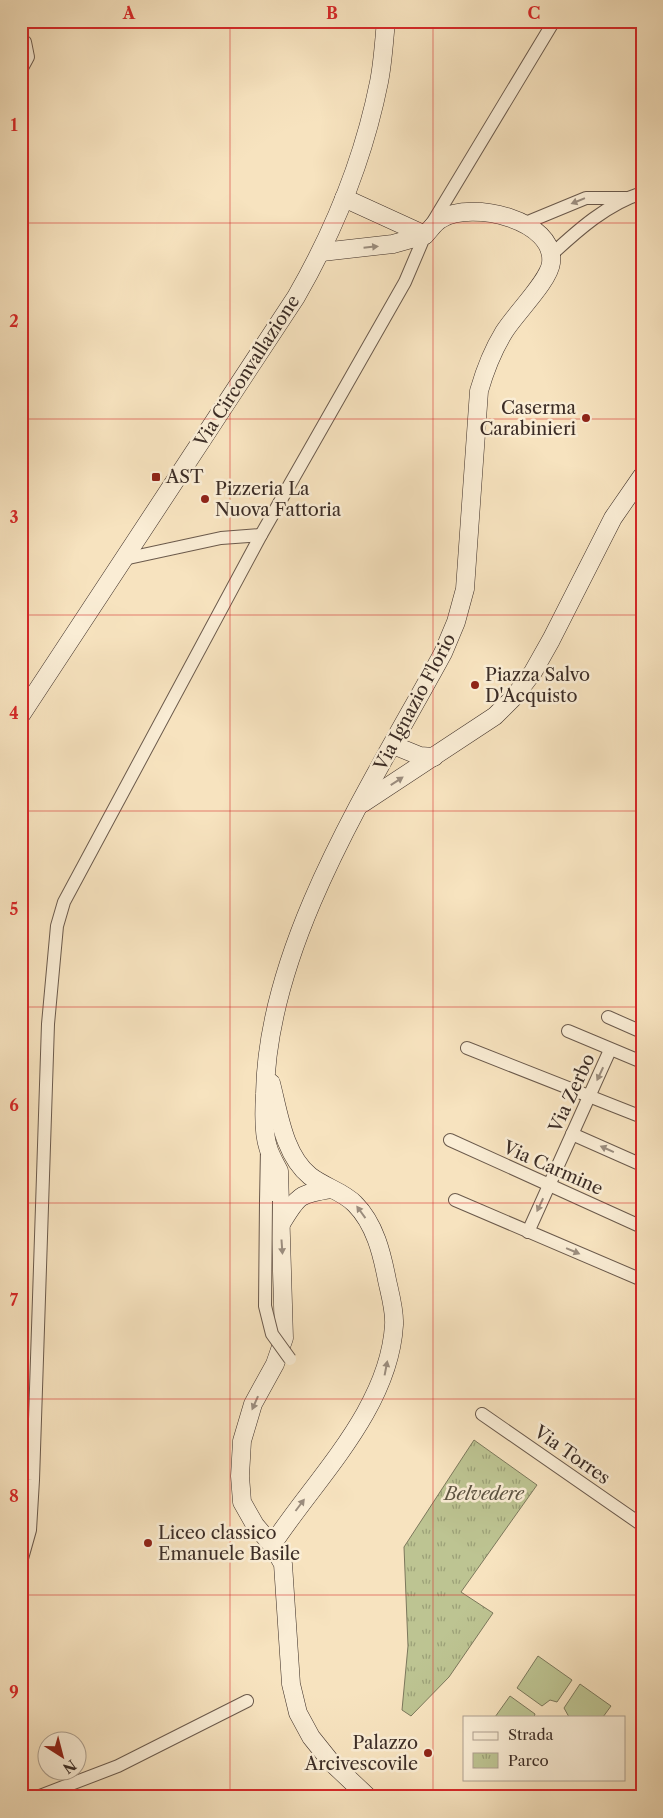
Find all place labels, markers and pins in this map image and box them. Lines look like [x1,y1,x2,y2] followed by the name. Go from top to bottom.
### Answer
[479,397,577,440] place label: Caserma Carabinieri
[580,412,592,424] marker: Caserma Carabinieri
[165,466,204,488] place label: AST
[150,471,162,483] marker: AST
[215,478,342,521] place label: Pizzeria La Nuova Fattoria
[199,493,211,505] marker: Pizzeria La Nuova Fattoria
[485,664,590,707] place label: Piazza Salvo D'Acquisto
[469,679,481,691] marker: Piazza Salvo D'Acquisto
[158,1522,300,1565] place label: Liceo classico Emanuele Basile
[142,1537,154,1549] marker: Liceo classico Emanuele Basile
[304,1732,418,1775] place label: Palazzo Arcivescovile
[422,1747,434,1759] marker: Palazzo Arcivescovile

